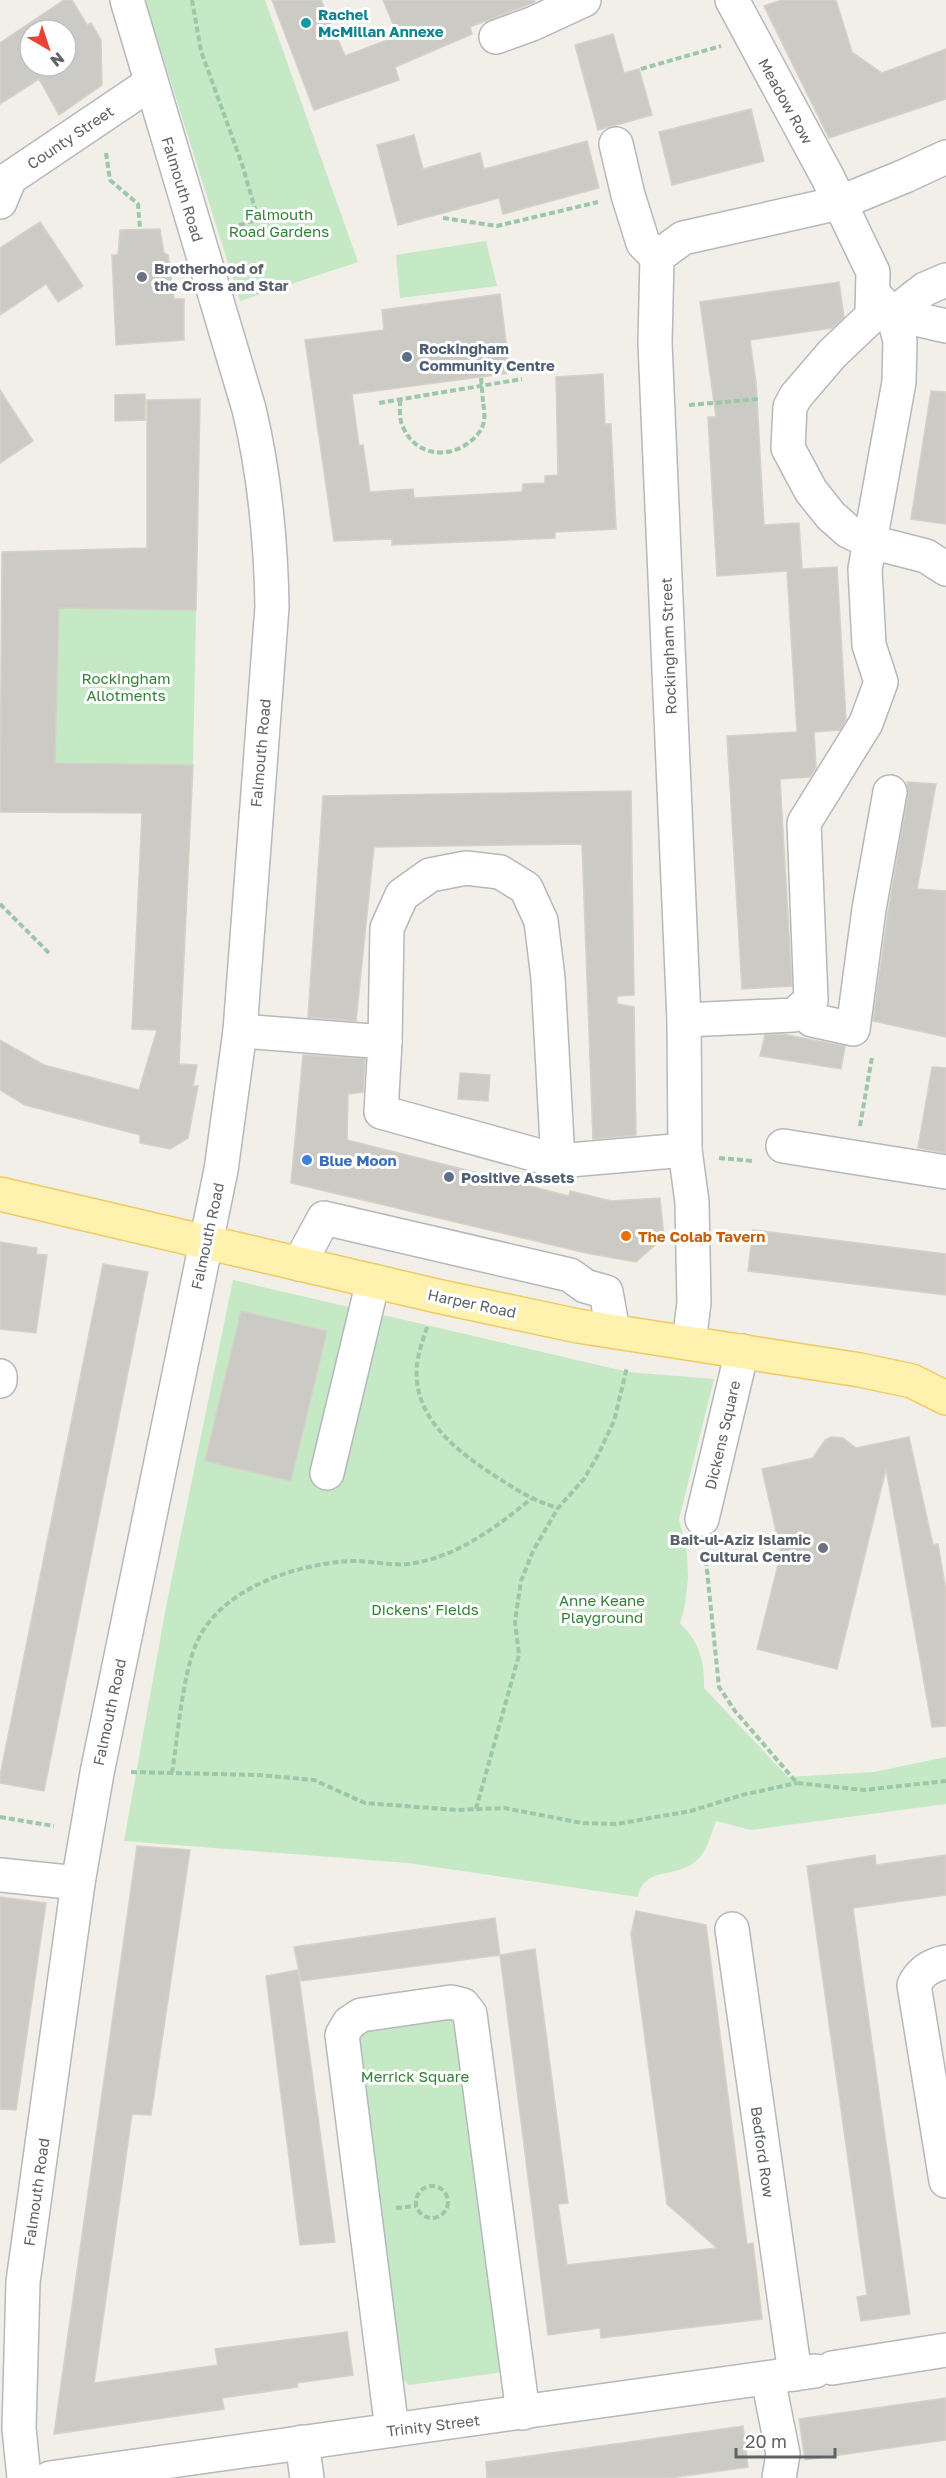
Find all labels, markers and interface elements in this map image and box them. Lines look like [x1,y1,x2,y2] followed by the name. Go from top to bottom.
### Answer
[318,5,444,40] place label: Rachel McMillan Annexe
[299,16,313,30] marker: Rachel McMillan Annexe
[18,18,78,78] north arrow
[46,48,68,71] text: N
[755,55,817,147] street label: Meadow Row
[23,102,117,172] street label: County Street
[158,134,208,244] street label: Falmouth Road
[229,205,329,240] park label: Falmouth Road Gardens
[154,259,289,294] place label: Brotherhood of the Cross and Star
[135,270,149,284] marker: Brotherhood of the Cross and Star
[419,339,555,374] place label: Rockingham Community Centre
[400,350,414,364] marker: Rockingham Community Centre
[657,577,679,715] street label: Rockingham Street
[81,669,171,704] park label: Rockingham Allotments
[246,698,274,808] street label: Falmouth Road
[319,1151,397,1169] place label: Blue Moon
[300,1153,314,1167] marker: Blue Moon
[461,1168,574,1186] place label: Positive Assets
[442,1170,456,1184] marker: Positive Assets
[187,1181,227,1291] street label: Falmouth Road
[638,1227,765,1245] place label: The Colab Tavern
[619,1229,633,1243] marker: The Colab Tavern
[426,1285,518,1321] street label: Harper Road
[701,1378,743,1491] street label: Dickens Square
[670,1530,811,1565] place label: Bait-ul-Aziz Islamic Cultural Centre
[816,1541,830,1555] marker: Bait-ul-Aziz Islamic Cultural Centre
[559,1591,645,1626] park label: Anne Keane Playground
[371,1600,479,1618] park label: Dickens' Fields
[89,1657,129,1767] street label: Falmouth Road
[361,2067,470,2085] park label: Merrick Square
[748,2105,778,2199] street label: Bedford Row
[20,2137,52,2247] street label: Falmouth Road
[385,2410,481,2440] street label: Trinity Street
[736,2421,835,2459] scale bar
[745,2430,787,2452] text: 20 m

